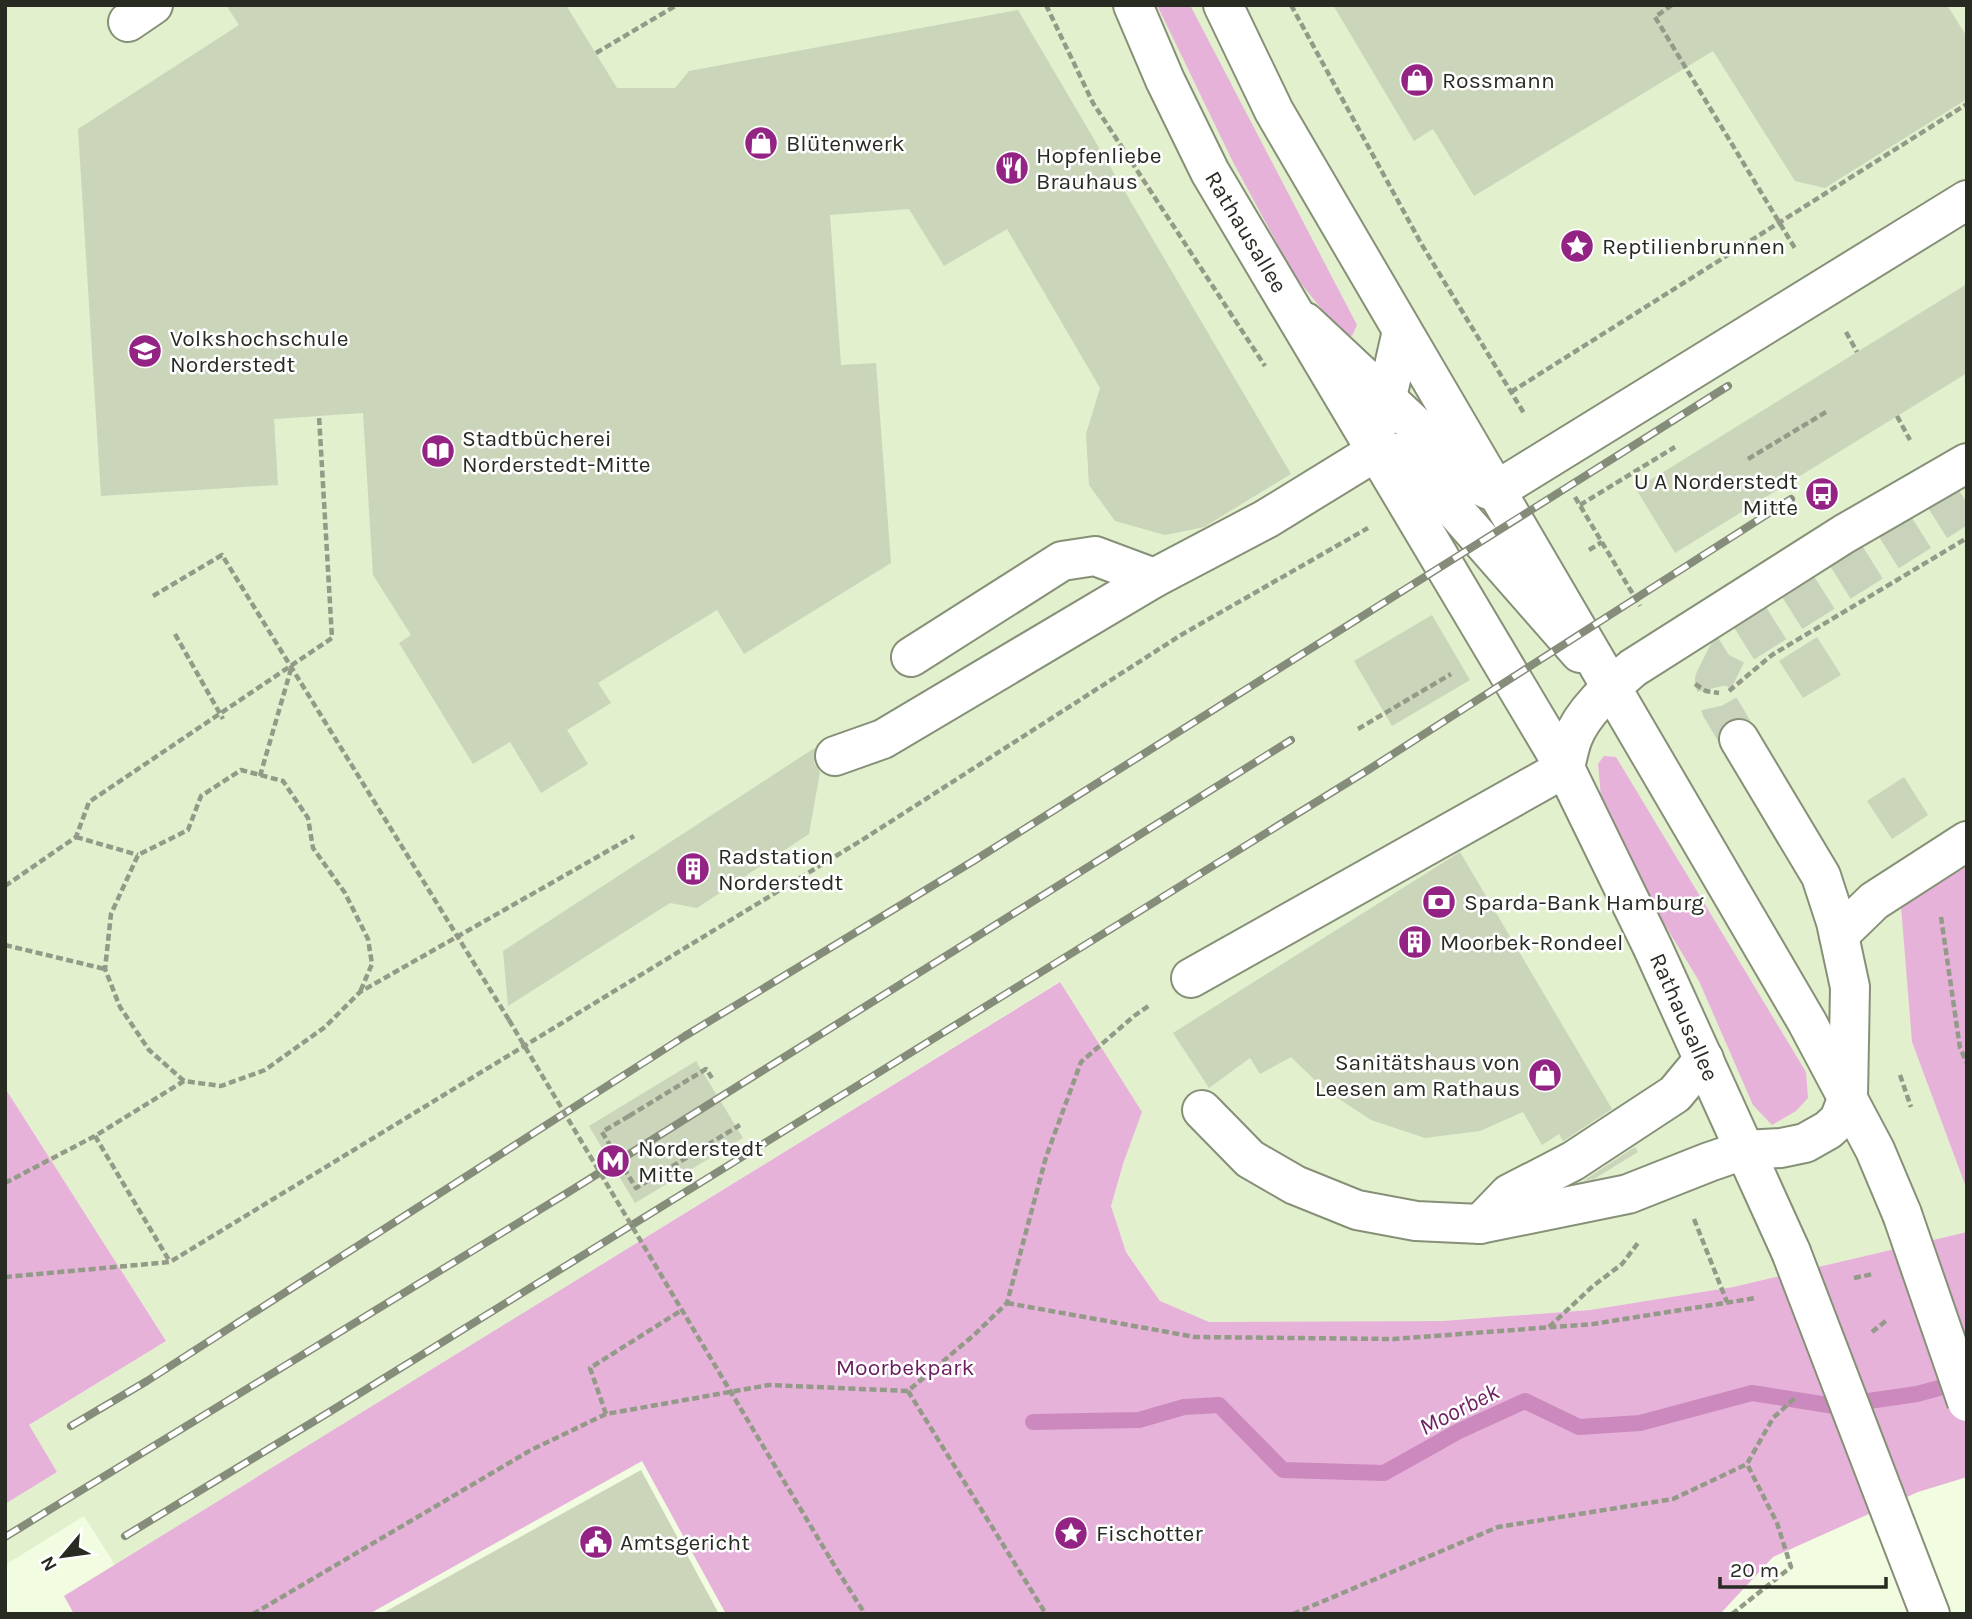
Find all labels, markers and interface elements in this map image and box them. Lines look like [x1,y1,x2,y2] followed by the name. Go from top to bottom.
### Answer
[1398,61,1436,99] shop icon: Rossmann
[1442,67,1555,94] place label: Rossmann
[742,124,780,162] shop icon: Blütenwerk
[786,130,905,157] place label: Blütenwerk
[1036,142,1162,195] place label: Hopfenliebe Brauhaus
[993,149,1031,187] restaurant icon: Hopfenliebe Brauhaus
[1199,166,1293,298] street label: Rathausallee
[1558,227,1596,265] place icon: Reptilienbrunnen
[1602,233,1785,260] place label: Reptilienbrunnen
[170,325,348,378] place label: Volkshochschule Norderstedt
[126,332,164,370] school or university icon: Volkshochschule Norderstedt
[462,425,651,478] place label: Stadtbücherei Norderstedt-Mitte
[419,432,457,470] library icon: Stadtbücherei Norderstedt-Mitte
[1634,468,1798,521] place label: U A Norderstedt Mitte
[1803,475,1841,513] bus stop icon: U A Norderstedt Mitte
[718,843,844,896] place label: Radstation Norderstedt
[674,850,712,888] building icon: Radstation Norderstedt
[1420,883,1458,921] bank icon: Sparda-Bank Hamburg
[1464,889,1704,916] place label: Sparda-Bank Hamburg
[1396,923,1434,961] building icon: Moorbek-Rondeel
[1440,929,1624,956] place label: Moorbek-Rondeel
[1644,949,1724,1085] street label: Rathausallee
[1315,1049,1520,1102] place label: Sanitätshaus von Leesen am Rathaus
[1526,1056,1564,1094] shop icon: Sanitätshaus von Leesen am Rathaus
[638,1135,764,1188] place label: Norderstedt Mitte
[594,1142,632,1180] metro station icon: Norderstedt Mitte
[836,1354,974,1381] park label: Moorbekpark
[1414,1377,1504,1441] water label: Moorbek
[1052,1514,1090,1552] place icon: Fischotter
[1096,1520,1203,1547] place label: Fischotter
[28,1521,98,1591] north arrow
[577,1523,615,1561] public building icon: Amtsgericht
[620,1529,750,1556] place label: Amtsgericht
[1720,1546,1886,1590] scale bar
[36,1552,62,1575] text: N
[1730,1558,1779,1582] text: 20 m

